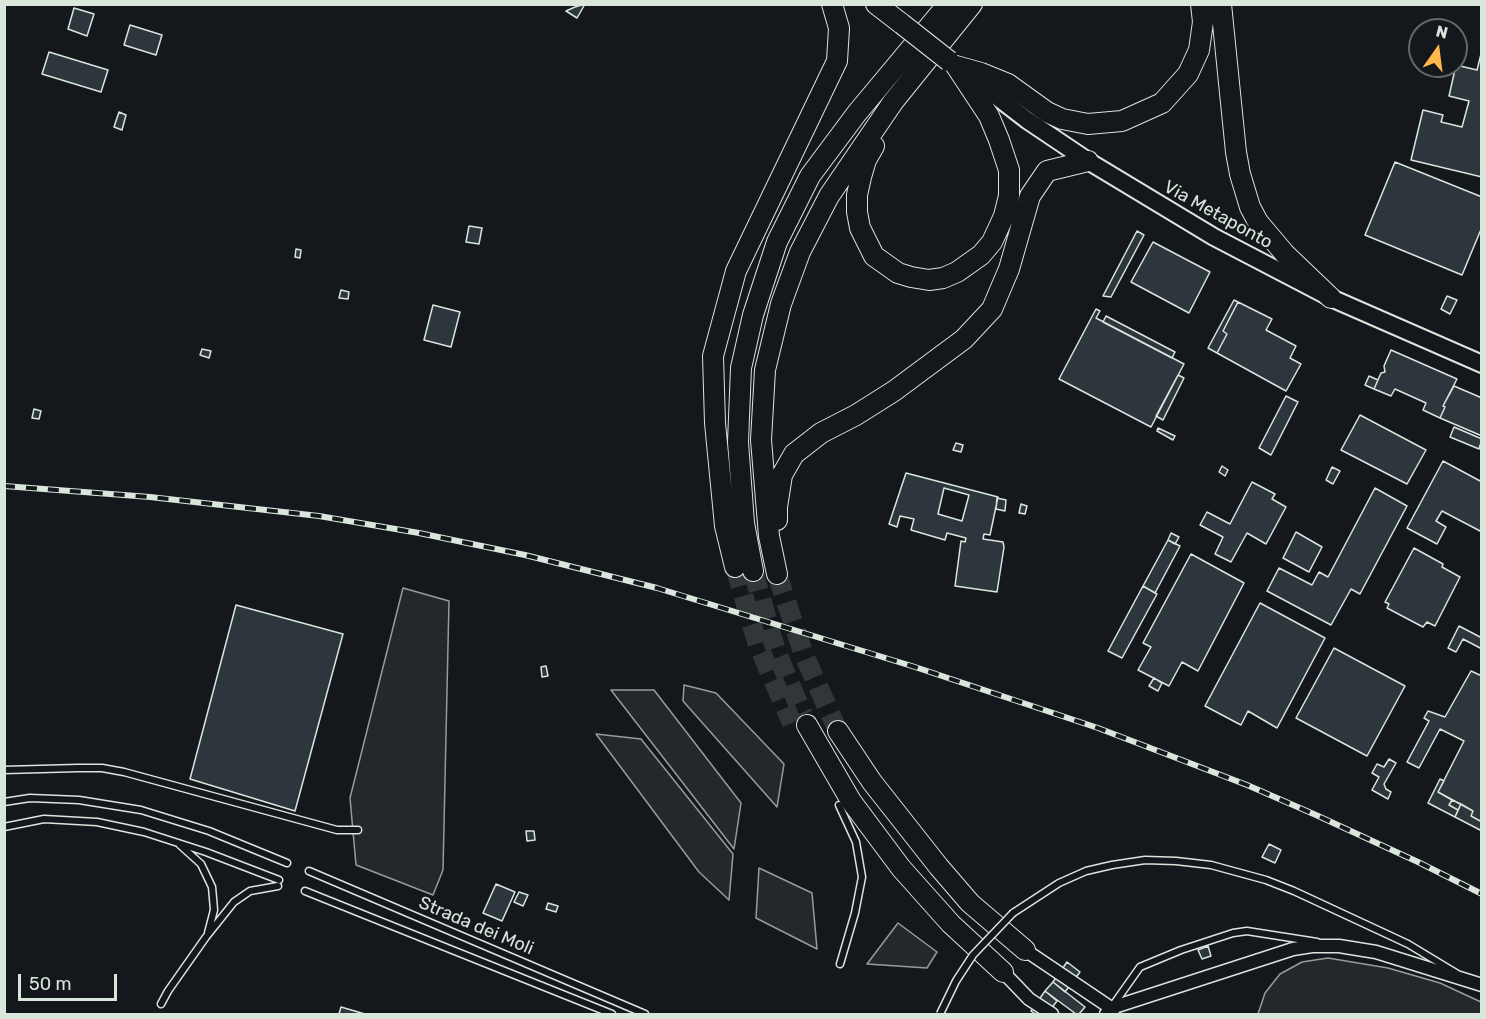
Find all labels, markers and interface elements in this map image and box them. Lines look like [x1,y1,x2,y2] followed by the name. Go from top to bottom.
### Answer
[1408,18,1468,78] north arrow
[1434,21,1450,43] text: N
[1160,176,1276,254] street label: Via Metaponto
[415,892,537,960] street label: Strada dei Moli
[21,962,120,1000] scale bar
[29,973,72,995] text: 50 m

